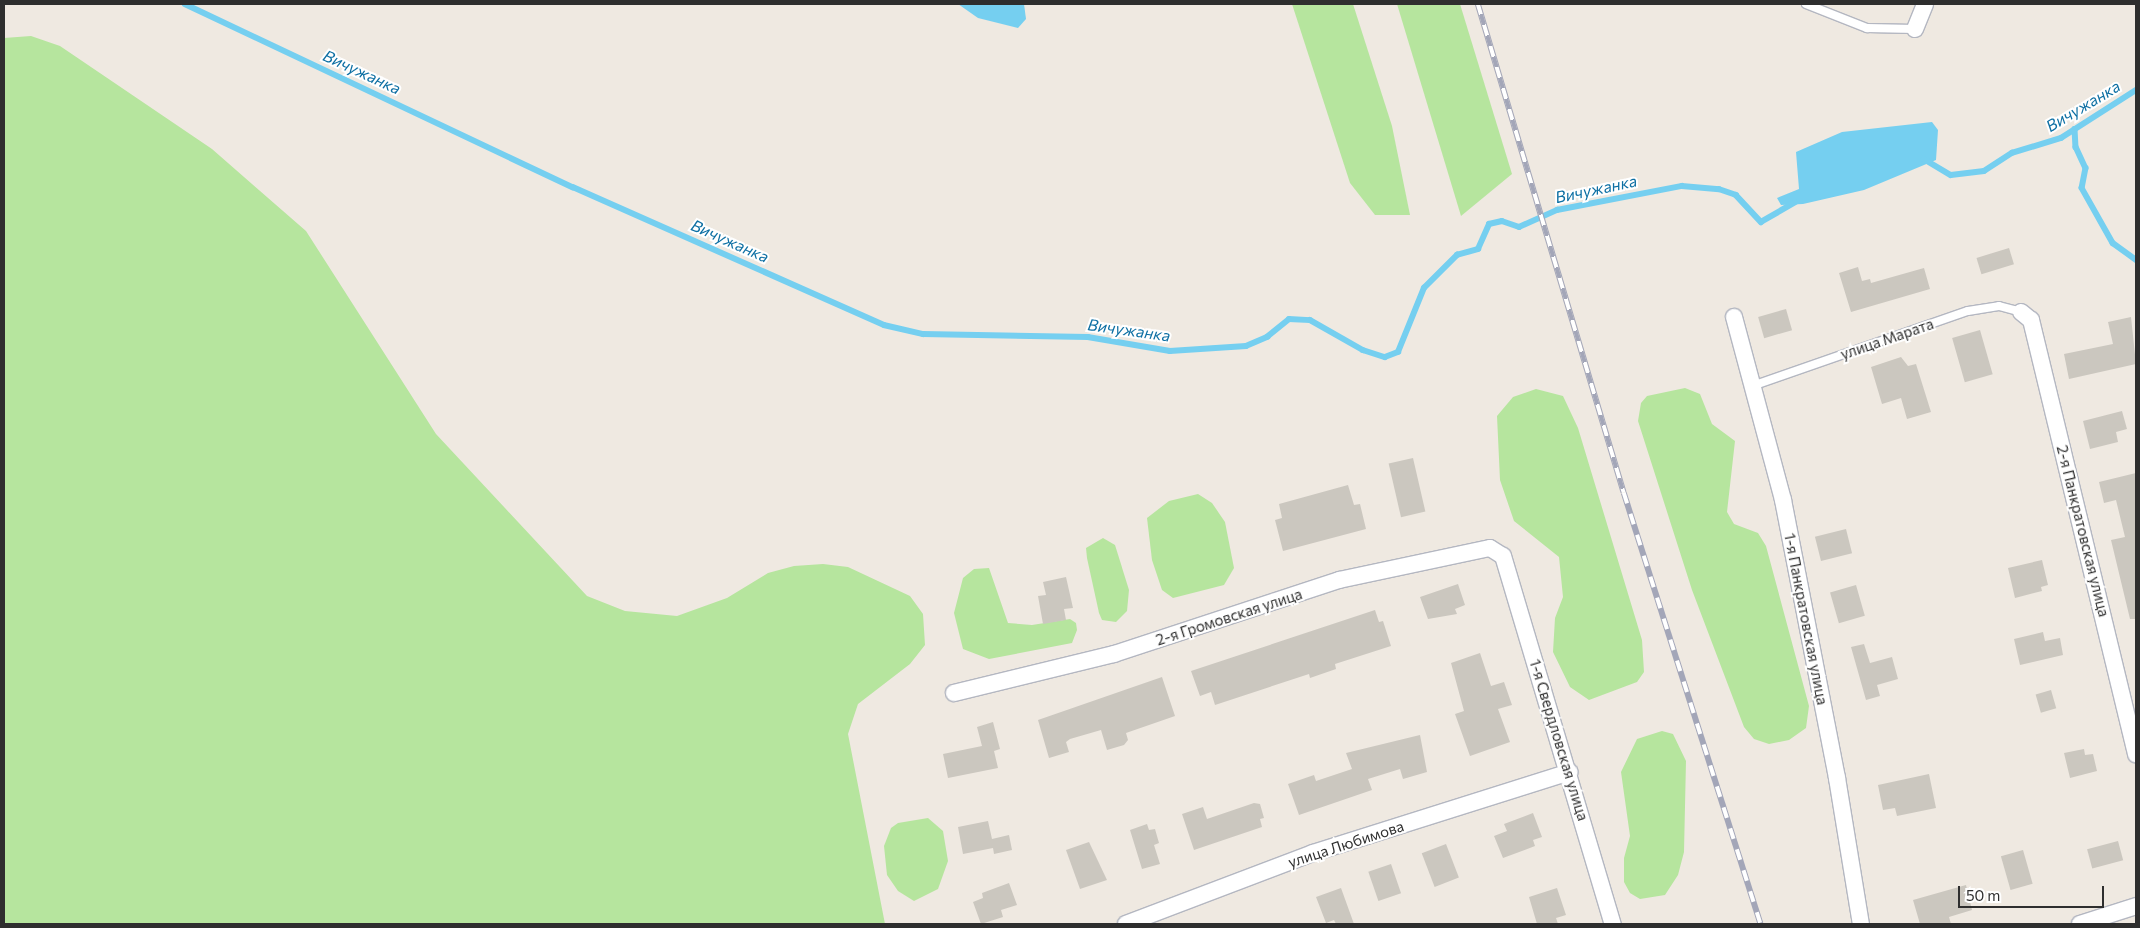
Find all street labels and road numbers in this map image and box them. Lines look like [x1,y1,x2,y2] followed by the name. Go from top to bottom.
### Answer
[1838,315,1936,363] street label: улица Марата
[2053,443,2113,619] street label: 2-я Панкратовская улица
[1781,532,1831,706] street label: 1-я Панкратовская улица
[1154,585,1304,649] street label: 2-я Громовская улица
[1526,657,1592,823] street label: 1-я Свердловская улица
[1286,817,1406,871] street label: улица Любимова

